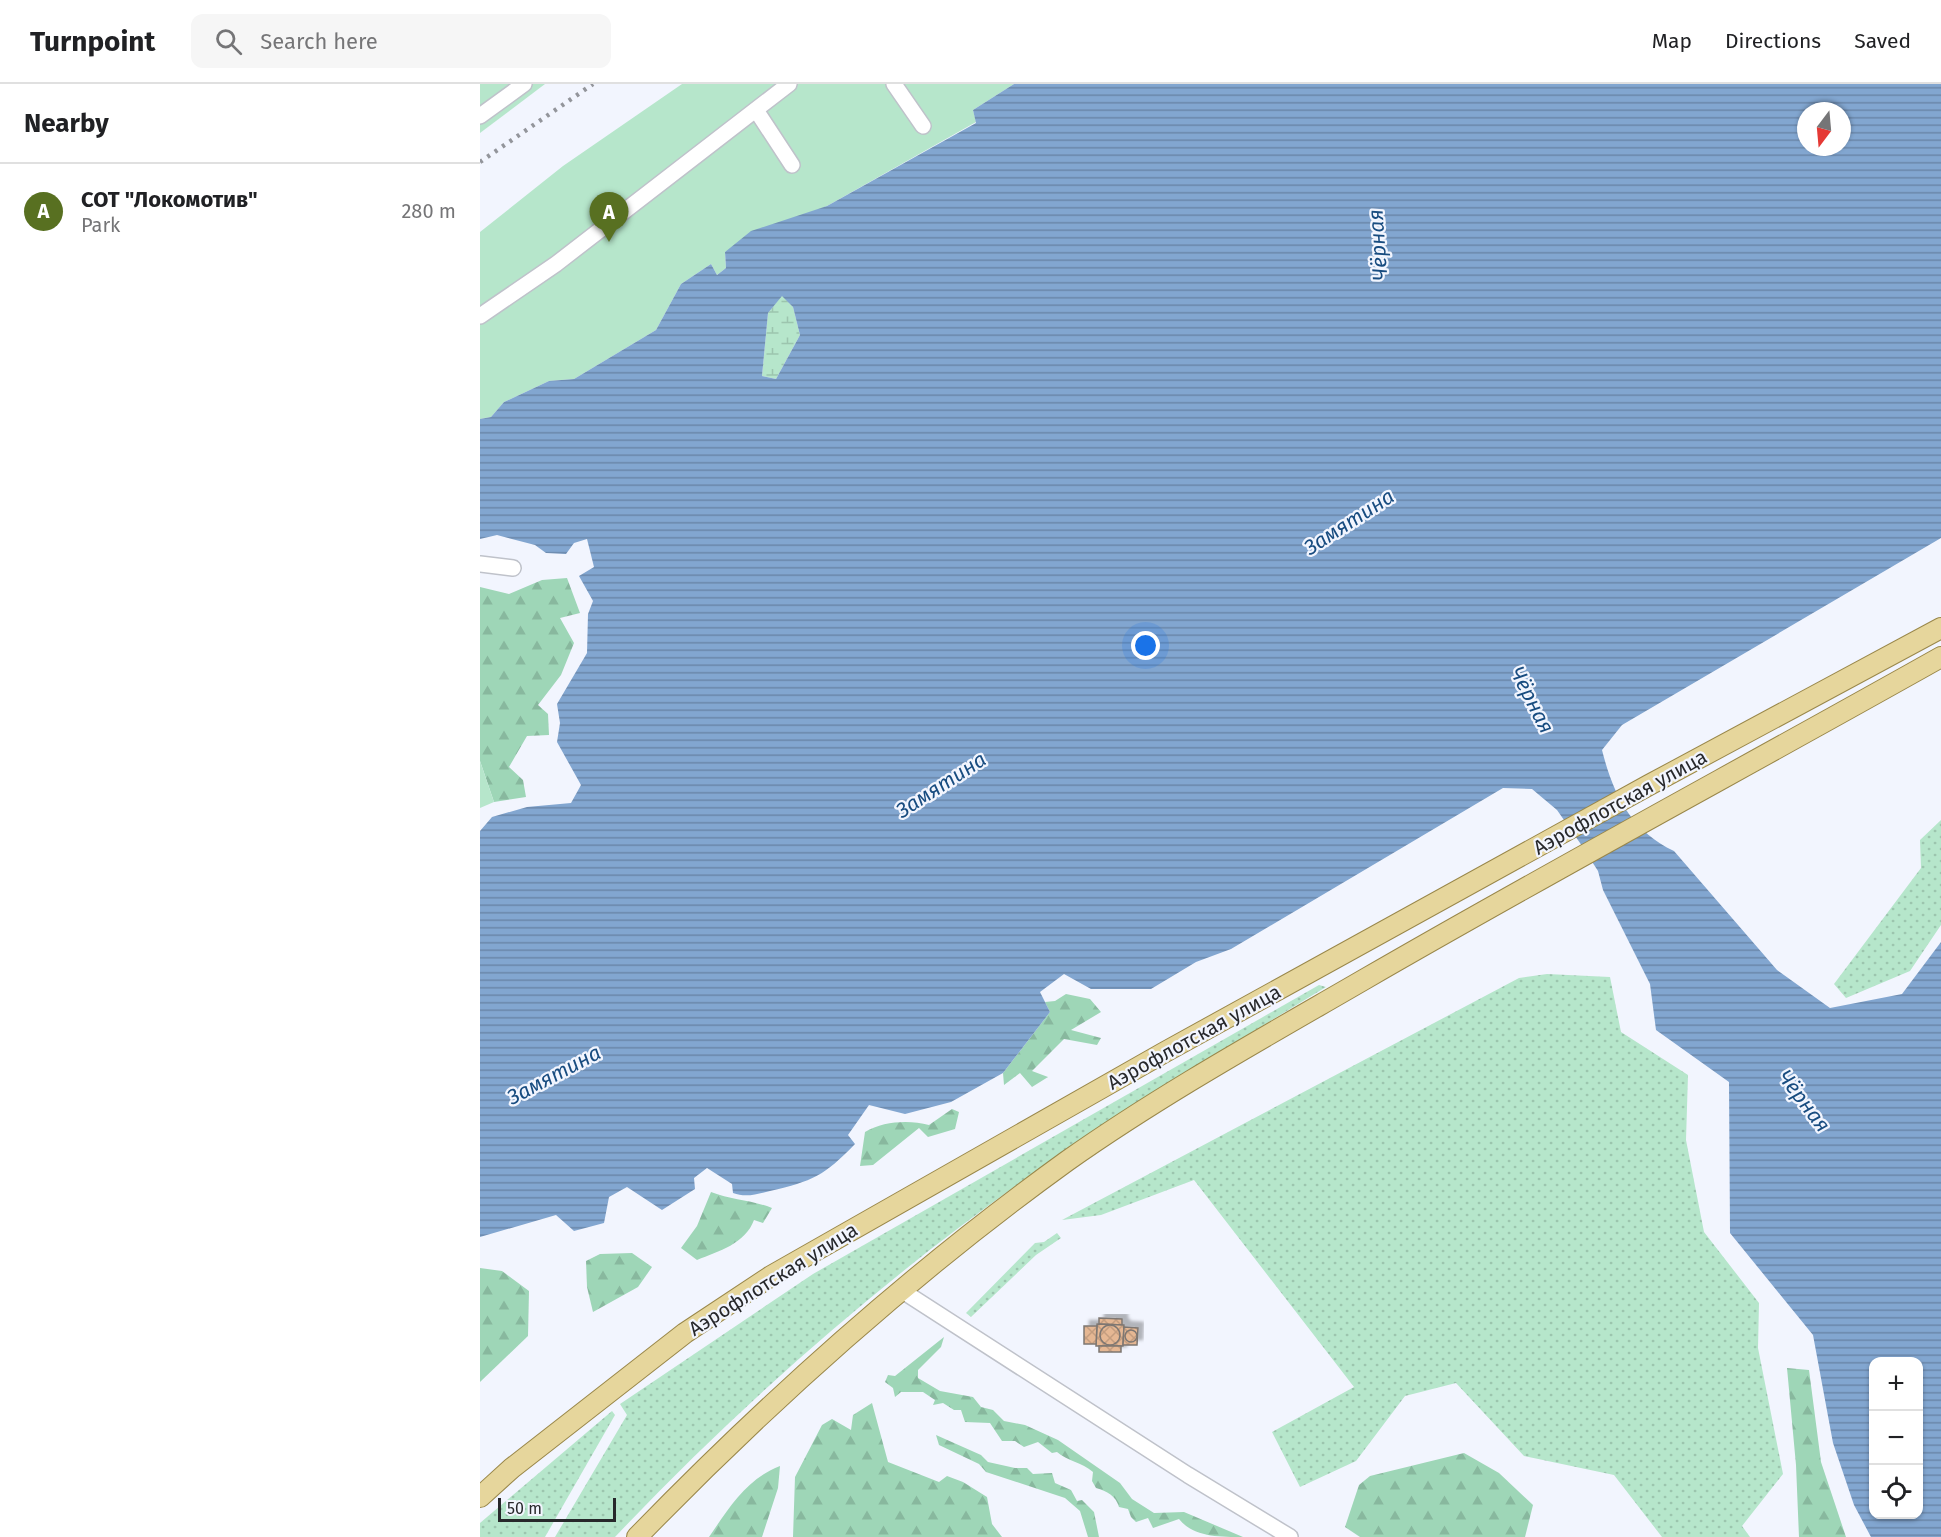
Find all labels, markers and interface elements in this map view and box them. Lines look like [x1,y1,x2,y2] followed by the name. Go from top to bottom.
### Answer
[191,14,611,68] search box
[30,25,155,58] text: Turnpoint
[212,25,245,58] icon: search
[260,28,378,55] text: Search here
[1652,28,1692,54] text: Map
[1725,28,1821,54] text: Directions
[1854,28,1911,54] text: Saved
[1797,102,1851,156] north arrow
[24,108,109,139] text: Nearby
[81,186,258,213] text: СОТ "Локомотив"
[590,192,628,242] pin: A
[38,199,49,223] text: A
[401,199,456,223] text: 280 m
[1363,208,1393,282] water label: Чёрная
[81,213,120,237] text: Park
[1298,483,1399,561] water label: Замятина
[1131,631,1160,660] your location
[1504,662,1560,738] water label: Чёрная
[1529,744,1711,860] street label: Аэрофлотская улица
[890,746,991,824] water label: Замятина
[1103,979,1285,1095] street label: Аэрофлотская улица
[502,1039,605,1111] water label: Замятина
[1772,1065,1836,1137] water label: Чёрная
[684,1217,862,1341] street label: Аэрофлотская улица
[1869,1357,1923,1519] map controls
[1869,1357,1923,1411] button: +
[1869,1411,1923,1465] button: −
[1869,1465,1923,1519] button: locate
[498,1495,616,1522] scale bar
[507,1499,542,1518] text: 50 m

